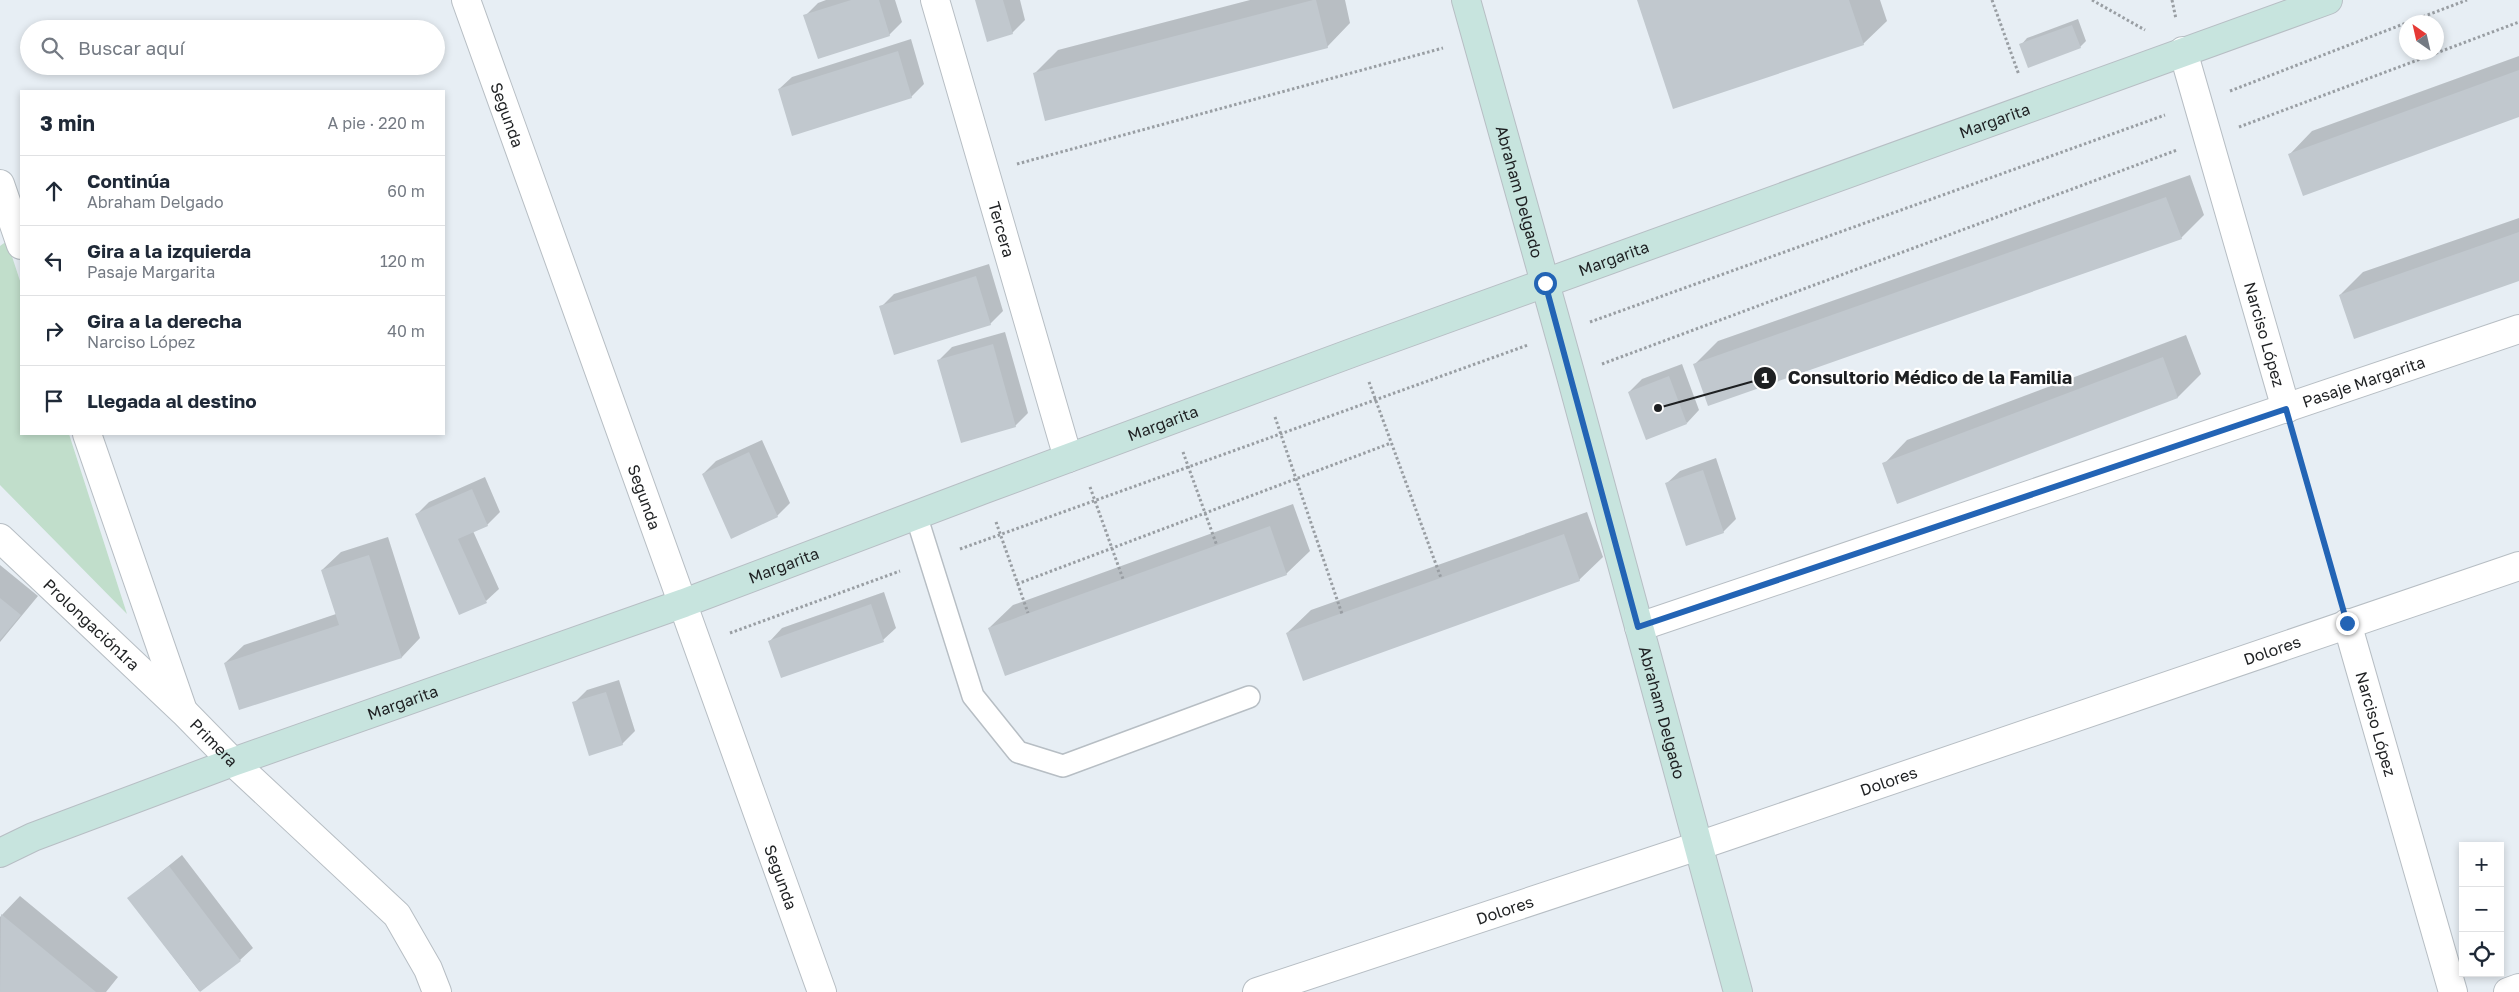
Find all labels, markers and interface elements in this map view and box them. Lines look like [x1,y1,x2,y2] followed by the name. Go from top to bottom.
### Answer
[2399,15,2444,60] north arrow
[20,20,445,75] search box
[38,34,66,62] icon: search
[78,36,185,59] text: Buscar aquí
[486,80,528,150] street label: Segunda
[1956,99,2033,142] street label: Margarita
[40,110,95,136] text: 3 min
[327,113,425,133] text: A pie · 220 m
[1492,123,1548,260] street label: Abraham Delgado
[87,169,170,192] text: Continúa
[40,177,68,205] icon: ahead
[387,181,425,201] text: 60 m
[87,192,223,212] text: Abraham Delgado
[984,199,1019,260] street label: Tercera
[1576,236,1652,280] street label: Margarita
[87,239,251,262] text: Gira a la izquierda
[40,247,68,275] icon: left
[380,251,425,271] text: 120 m
[87,262,215,282] text: Pasaje Margarita
[1534,272,1557,295] route start
[2240,280,2289,389] street label: Narciso López
[87,309,242,332] text: Gira a la derecha
[40,317,68,345] icon: right
[387,321,425,341] text: 40 m
[87,332,195,352] text: Narciso López
[2300,352,2428,412] street label: Pasaje Margarita
[1752,362,2082,395] callout: Consultorio Médico de la Familia
[1788,366,2072,388] text: Consultorio Médico de la Familia
[1761,368,1769,386] text: 1
[40,387,68,415] icon: arrive
[87,389,257,412] text: Llegada al destino
[1125,401,1201,445] street label: Margarita
[623,462,665,532] street label: Segunda
[746,543,822,588] street label: Margarita
[39,574,144,675] street label: Prolongación1ra
[2336,612,2359,635] route end
[2241,631,2303,669] street label: Dolores
[1635,644,1690,781] street label: Abraham Delgado
[2351,669,2401,779] street label: Narciso López
[364,681,441,724] street label: Margarita
[186,714,242,771] street label: Primera
[1857,762,1920,800] street label: Dolores
[760,842,802,913] street label: Segunda
[2459,842,2504,977] map controls
[2459,842,2504,887] button: +
[2459,887,2504,932] button: −
[1474,891,1536,929] street label: Dolores
[2459,932,2504,977] button: locate

